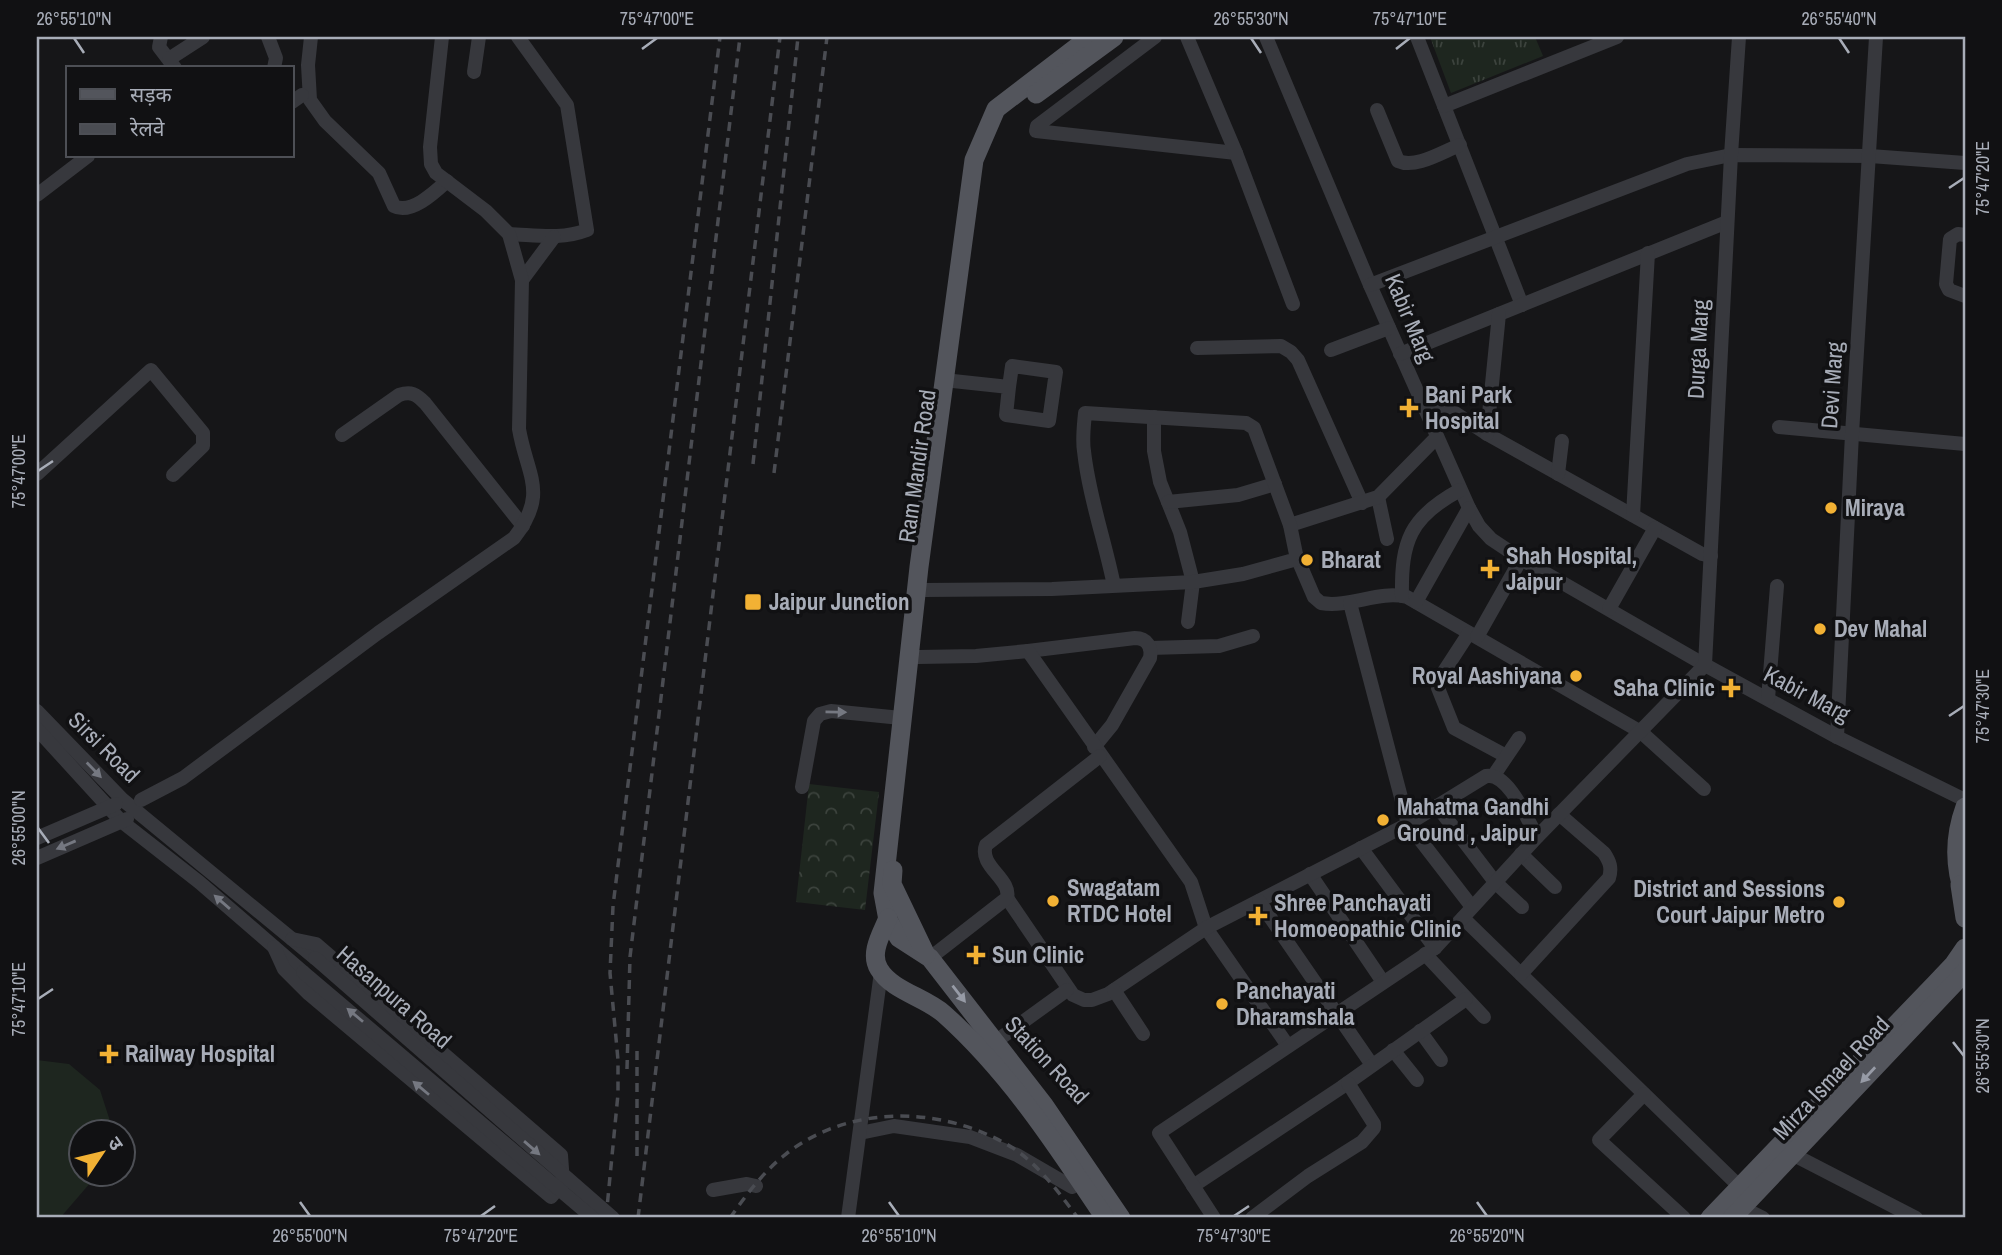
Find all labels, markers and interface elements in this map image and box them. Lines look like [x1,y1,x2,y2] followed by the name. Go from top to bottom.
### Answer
[36,6,112,31] text: 26°55'10"N
[620,6,694,31] text: 75°47'00"E
[1213,6,1289,31] text: 26°55'30"N
[1373,6,1447,31] text: 75°47'10"E
[1801,6,1877,31] text: 26°55'40"N
[66,66,294,158] legend
[130,80,172,109] text: सड़क
[129,114,165,143] text: रेलवे
[1970,141,1995,215] text: 75°47'20"E
[1378,269,1443,367] street label: Kabir Marg
[1679,298,1716,400] street label: Durga Marg
[1813,340,1850,429] street label: Devi Marg
[1425,379,1513,436] place label: Bani Park Hospital
[890,387,943,544] street label: Ram Mandir Road
[1399,398,1419,418] marker: Bani Park Hospital
[6,434,31,508] text: 75°47'00"E
[1845,492,1905,523] place label: Miraya
[1823,500,1839,516] marker: Miraya
[1506,540,1637,597] place label: Shah Hospital, Jaipur
[1321,544,1381,575] place label: Bharat
[1299,552,1315,568] marker: Bharat
[1480,559,1500,579] marker: Shah Hospital, Jaipur
[769,586,909,617] place label: Jaipur Junction
[743,592,763,612] marker: Jaipur Junction
[1834,613,1927,644] place label: Dev Mahal
[1812,621,1828,637] marker: Dev Mahal
[1759,658,1856,729] street label: Kabir Marg
[1412,660,1563,691] place label: Royal Aashiyana
[1568,668,1584,684] marker: Royal Aashiyana
[1970,669,1995,743] text: 75°47'30"E
[1613,672,1715,703] place label: Saha Clinic
[1721,678,1741,698] marker: Saha Clinic
[62,704,147,789] street label: Sirsi Road
[825,706,847,718] one-way arrow
[85,761,101,778] one-way arrow
[6,790,31,866] text: 26°55'00"N
[1397,791,1549,848] place label: Mahatma Gandhi Ground , Jaipur
[1375,812,1391,828] marker: Mahatma Gandhi Ground , Jaipur
[56,839,76,851] one-way arrow
[1067,872,1172,929] place label: Swagatam RTDC Hotel
[1633,873,1825,930] place label: District and Sessions Court Jaipur Metro
[1274,887,1462,944] place label: Shree Panchayati Homoeopathic Clinic
[1045,893,1061,909] marker: Swagatam RTDC Hotel
[1831,894,1847,910] marker: District and Sessions Court Jaipur Metro
[214,895,231,911] one-way arrow
[1248,906,1268,926] marker: Shree Panchayati Homoeopathic Clinic
[330,938,458,1055] street label: Hasanpura Road
[992,939,1084,970] place label: Sun Clinic
[966,945,986,965] marker: Sun Clinic
[6,962,31,1036] text: 75°47'10"E
[1236,975,1355,1032] place label: Panchayati Dharamshala
[951,985,965,1003] one-way arrow
[1214,996,1230,1012] marker: Panchayati Dharamshala
[346,1008,363,1023] one-way arrow
[998,1009,1096,1110] street label: Station Road
[1765,1009,1896,1146] street label: Mirza Ismael Road
[1970,1018,1995,1094] text: 26°55'30"N
[125,1038,275,1069] place label: Railway Hospital
[99,1044,119,1064] marker: Railway Hospital
[1860,1066,1876,1083] one-way arrow
[412,1080,430,1096] one-way arrow
[66,1118,136,1188] north arrow
[102,1131,130,1156] text: उ
[523,1140,541,1156] one-way arrow
[272,1223,348,1248] text: 26°55'00"N
[444,1223,518,1248] text: 75°47'20"E
[861,1223,937,1248] text: 26°55'10"N
[1197,1223,1271,1248] text: 75°47'30"E
[1449,1223,1525,1248] text: 26°55'20"N

